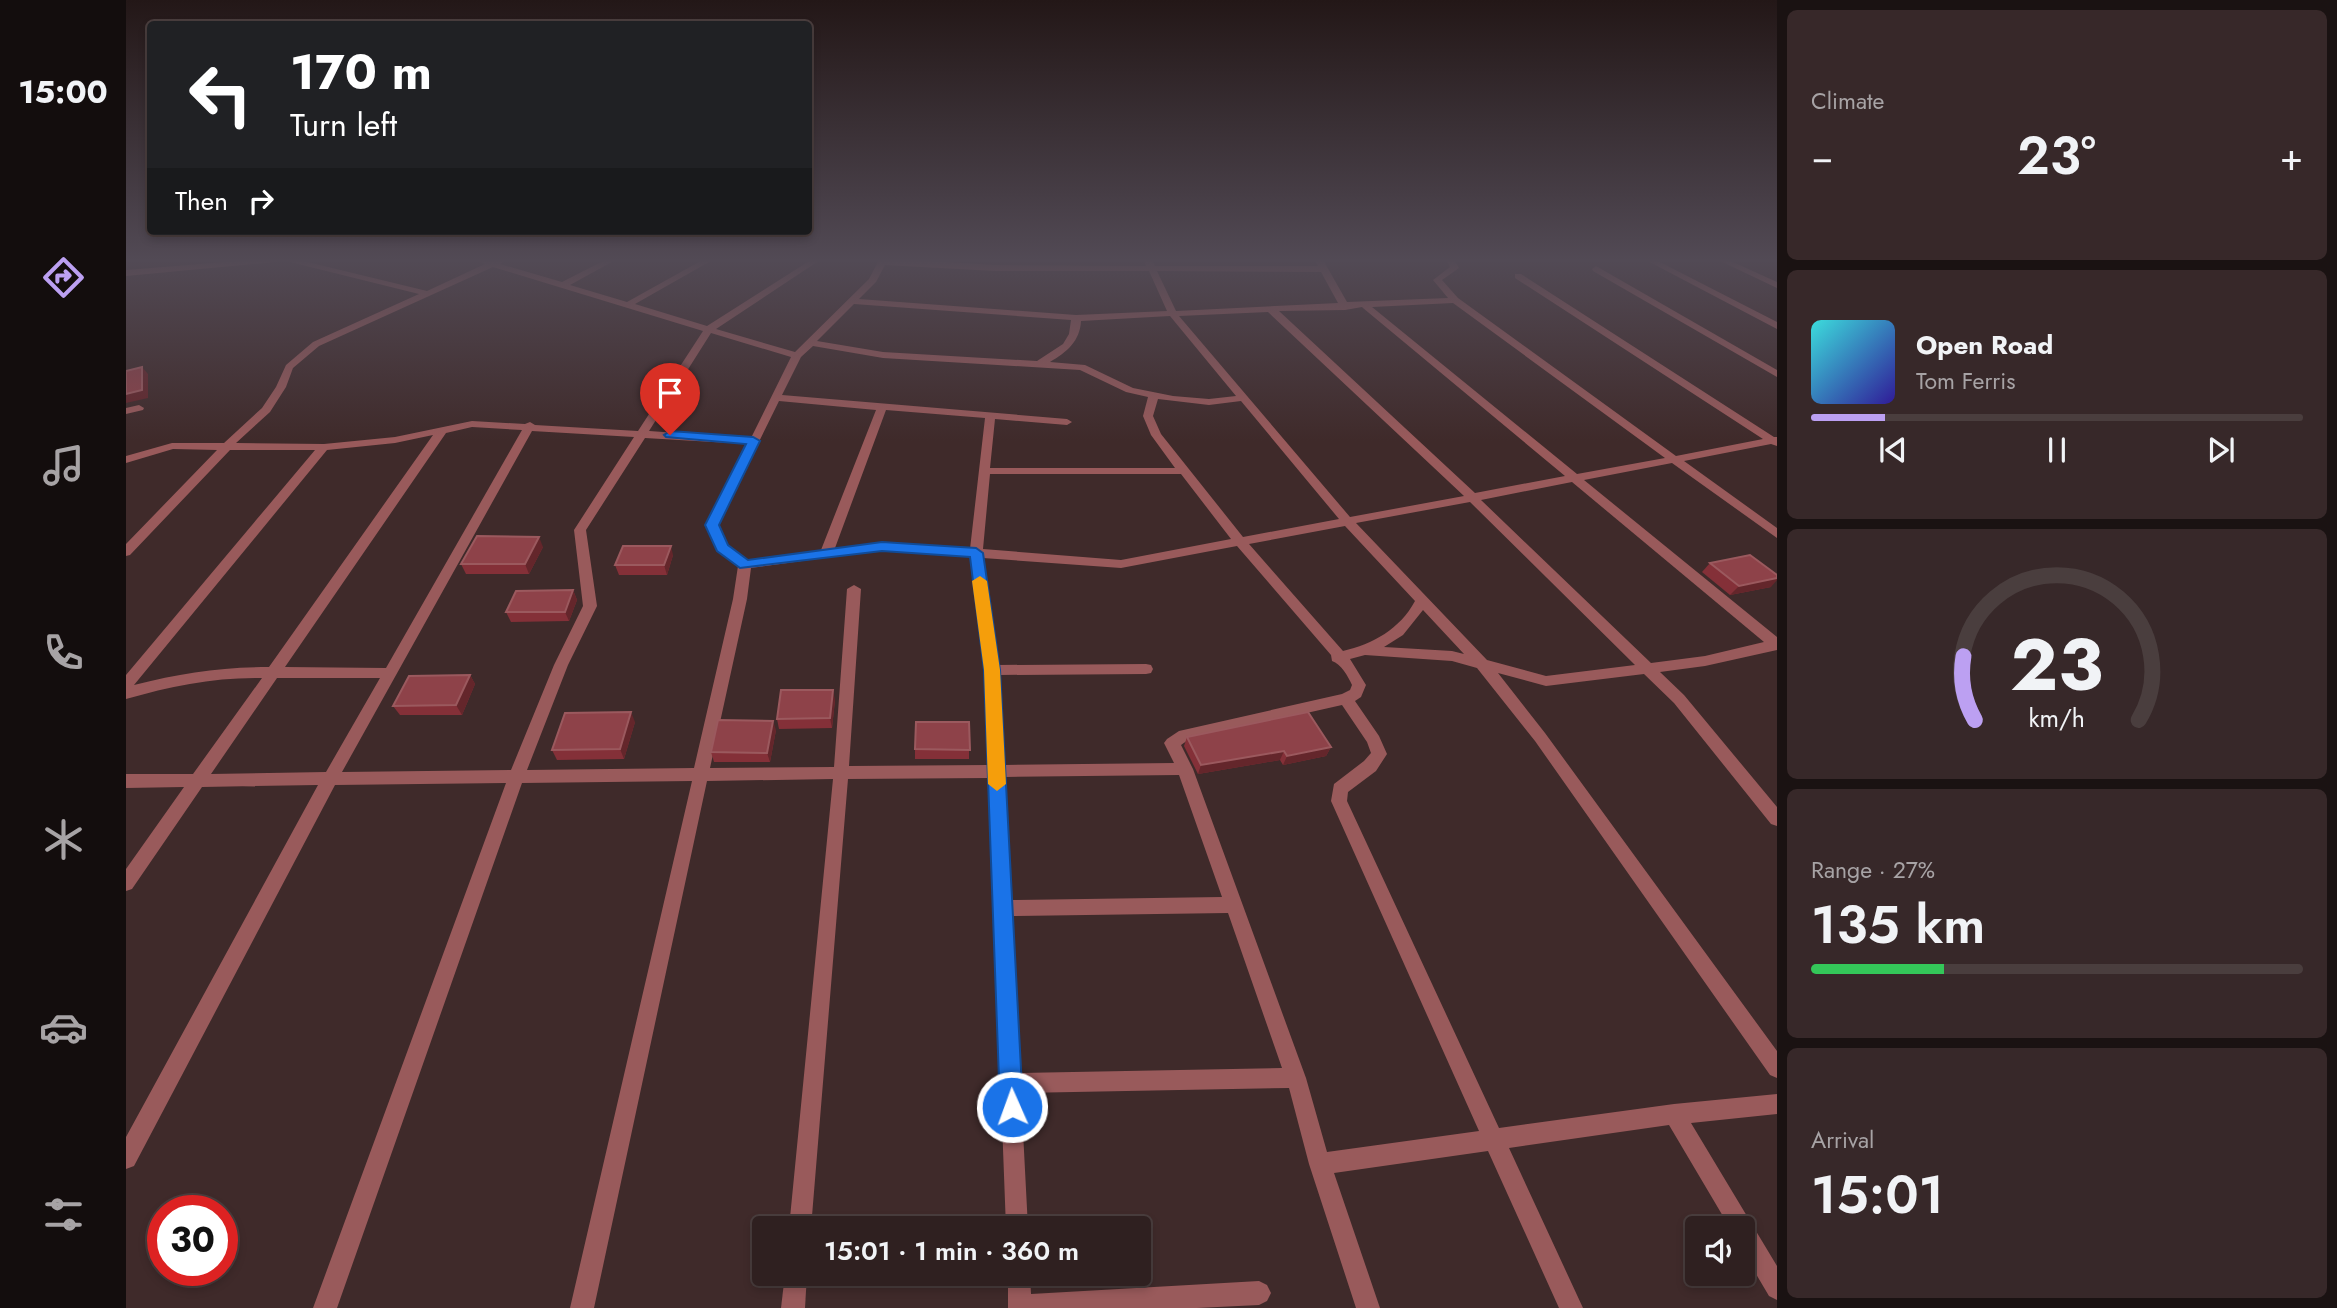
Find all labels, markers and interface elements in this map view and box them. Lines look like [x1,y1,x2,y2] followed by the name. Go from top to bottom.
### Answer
[290,37,432,107] text: 170 m
[175,49,266,140] icon: left
[18,69,108,115] text: 15:00
[1811,84,1884,118] text: Climate
[290,102,397,148] text: Turn left
[2017,118,2096,194] text: 23°
[1811,129,1833,184] text: −
[2280,129,2303,184] text: +
[175,182,228,220] text: Then
[242,182,280,220] icon: right
[39,253,88,302] icon: directions
[1916,326,2053,364] text: Open Road
[640,363,700,435] pin
[1916,364,2015,398] text: Tom Ferris
[651,374,689,412] icon: arrive
[1874,431,1912,469] icon: previous
[2038,431,2076,469] icon: pause
[2202,431,2240,469] icon: next
[39,441,88,490] icon: music
[2011,612,2103,717] text: 23
[39,628,88,677] icon: phone
[2029,700,2085,736] text: km/h
[39,815,88,864] icon: climate
[1811,853,1935,887] text: Range · 27%
[1811,887,1985,963] text: 135 km
[39,1003,88,1052] icon: car
[975,1070,1049,1144] position arrow
[1811,1123,1874,1157] text: Arrival
[1811,1157,1944,1233] text: 15:01
[39,1190,88,1239] icon: filters
[147,1195,238,1286] speed limit sign: 30
[1685,1216,1755,1286] map controls
[1685,1216,1755,1286] button: sound
[824,1232,1079,1270] text: 15:01 · 1 min · 360 m

